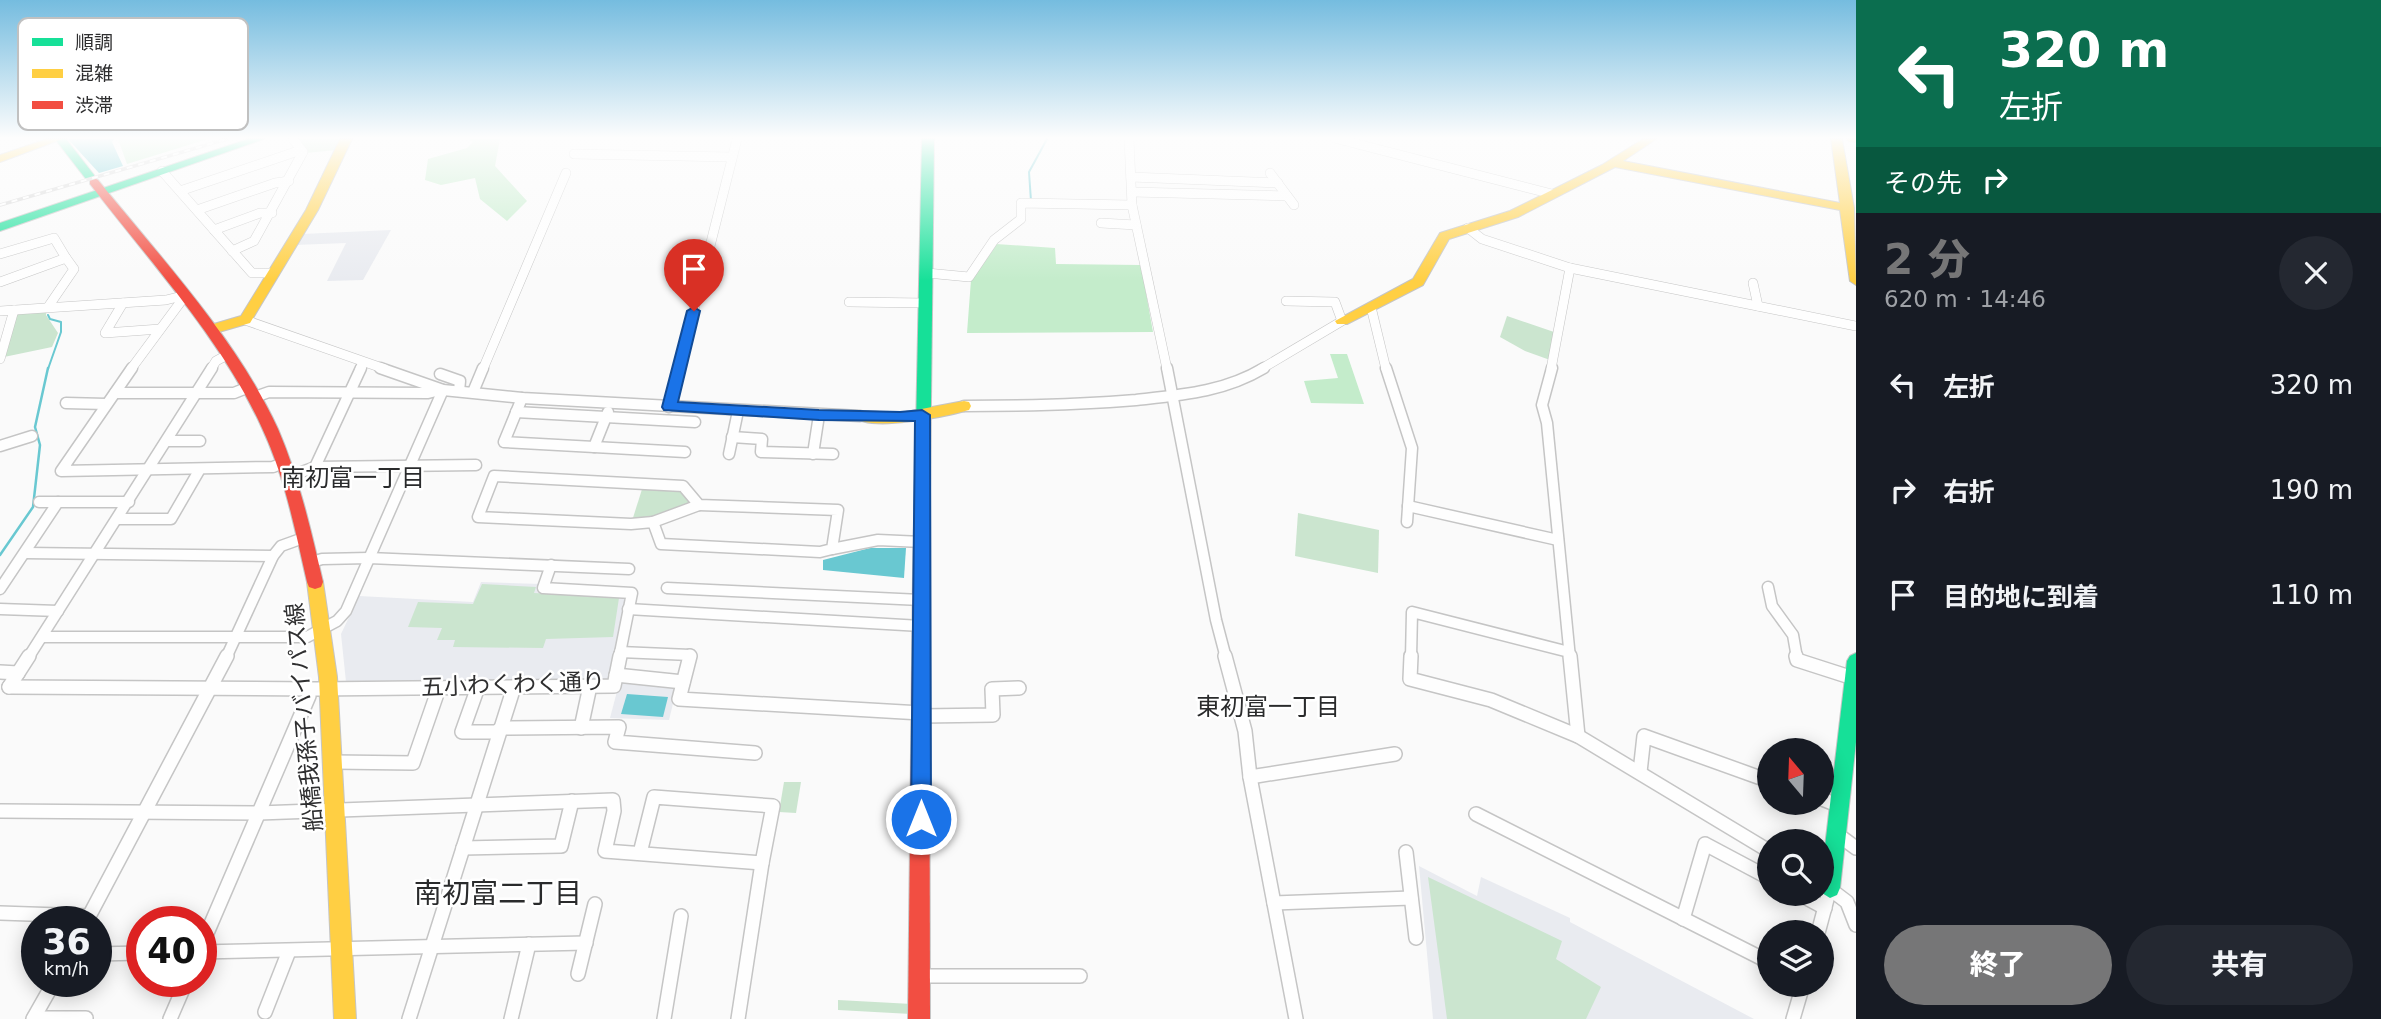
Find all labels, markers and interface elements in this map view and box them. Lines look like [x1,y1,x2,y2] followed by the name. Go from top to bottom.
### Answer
[18,18,248,130] legend
[1999,22,2169,79] text: 320 m
[1884,28,1975,119] icon: left
[75,31,113,53] text: 順調
[75,62,113,84] text: 混雑
[1999,88,2063,126] text: 左折
[75,94,113,116] text: 渋滞
[1976,161,2014,199] icon: right
[1884,168,1962,198] text: その先
[1884,235,1970,284] text: 2 分
[2279,236,2353,310] button: close
[664,239,724,311] pin
[675,250,713,288] icon: arrive
[1884,286,2046,312] text: 620 m · 14:46
[1884,366,1922,404] icon: left
[2270,370,2353,400] text: 320 m
[1943,372,1995,402] text: 左折
[281,464,425,492] district label: 南初富一丁目
[1884,471,1922,509] icon: right
[2270,475,2353,505] text: 190 m
[1943,477,1995,507] text: 右折
[1884,576,1922,614] icon: arrive
[2270,580,2353,610] text: 110 m
[1943,582,2099,612] text: 目的地に到着
[281,602,327,832] street label: 船橋我孫子バイパス線
[421,668,605,700] street label: 五小わくわく通り
[1196,693,1340,721] district label: 東初富一丁目
[1757,738,1834,816] north arrow
[1757,738,1834,997] map controls
[884,782,958,856] position arrow
[1757,829,1834,906] button: search
[414,877,582,910] district label: 南初富二丁目
[126,906,217,997] speed limit sign: 40
[1757,920,1834,997] button: layers
[42,922,91,962] text: 36
[1884,925,2112,1005] button: 終了
[2126,925,2353,1005] button: 共有
[44,958,89,979] text: km/h

